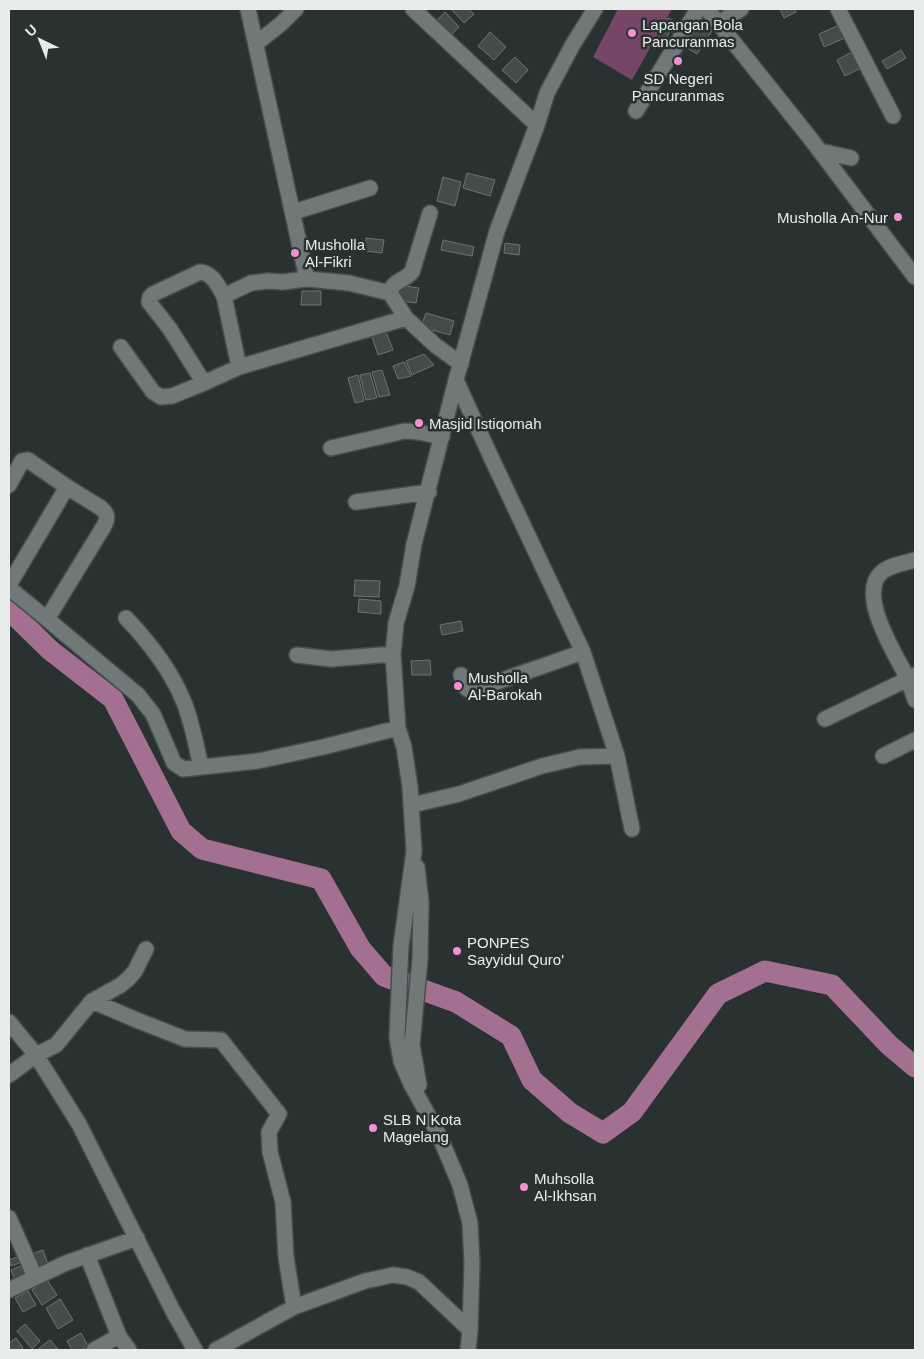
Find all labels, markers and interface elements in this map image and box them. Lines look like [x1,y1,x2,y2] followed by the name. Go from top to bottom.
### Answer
[15,15,65,65] north arrow
[642,16,744,50] place label: Lapangan Bola Pancuranmas
[22,21,40,40] text: U
[626,27,638,39] marker: Lapangan Bola Pancuranmas
[672,55,684,67] marker: SD Negeri Pancuranmas
[632,70,724,104] place label: SD Negeri Pancuranmas
[777,209,888,226] place label: Musholla An-Nur
[892,211,904,223] marker: Musholla An-Nur
[305,236,366,270] place label: Musholla Al-Fikri
[289,247,301,259] marker: Musholla Al-Fikri
[429,415,542,432] place label: Masjid Istiqomah
[413,417,425,429] marker: Masjid Istiqomah
[468,669,542,703] place label: Musholla Al-Barokah
[452,680,464,692] marker: Musholla Al-Barokah
[467,934,564,968] place label: PONPES Sayyidul Quro'
[451,945,463,957] marker: PONPES Sayyidul Quro'
[383,1111,462,1145] place label: SLB N Kota Magelang
[367,1122,379,1134] marker: SLB N Kota Magelang
[534,1170,597,1204] place label: Muhsolla Al-Ikhsan
[518,1181,530,1193] marker: Muhsolla Al-Ikhsan

